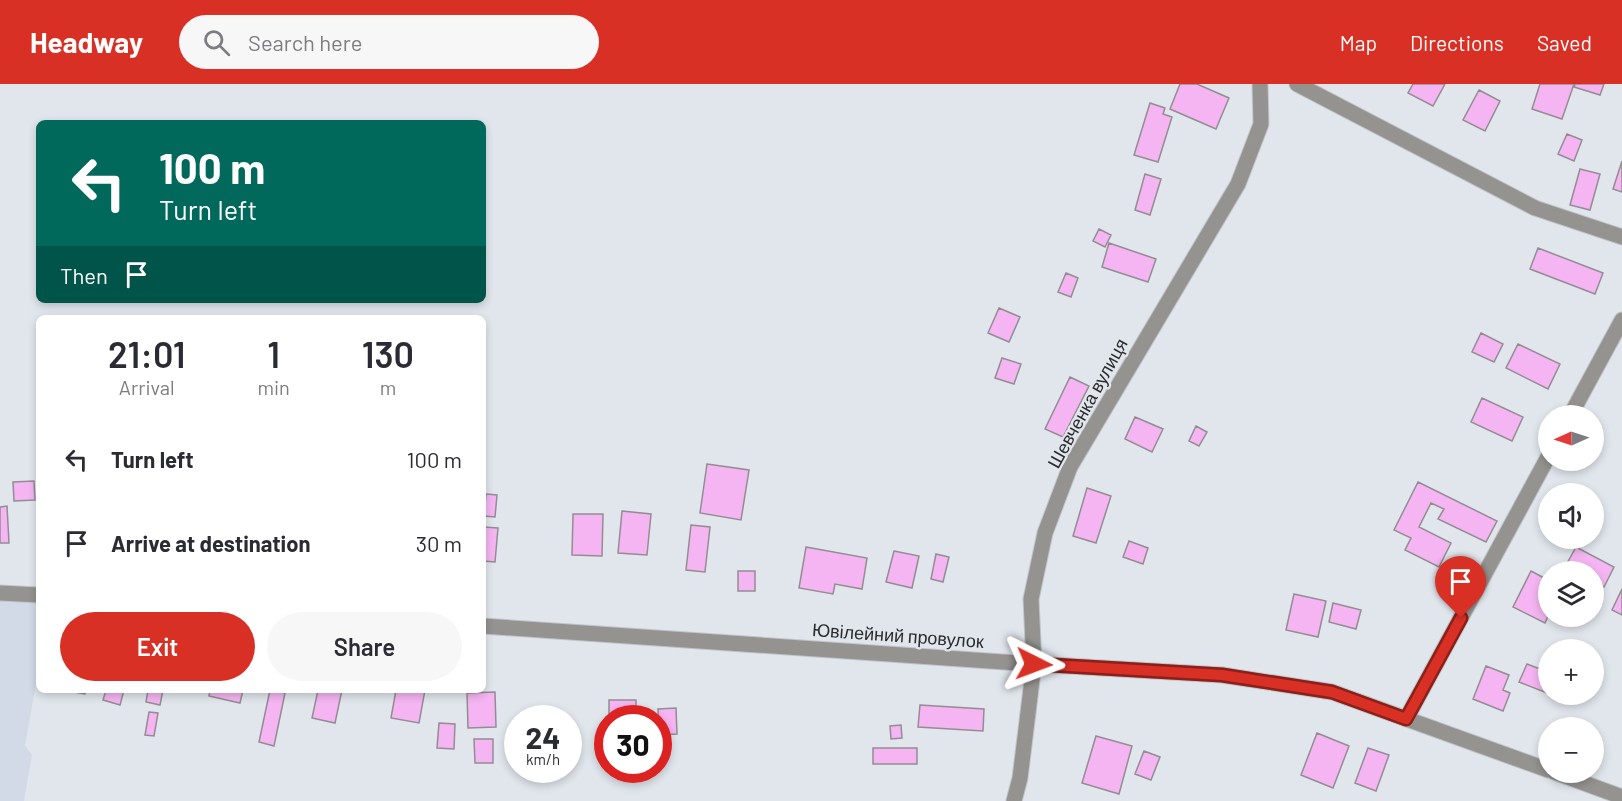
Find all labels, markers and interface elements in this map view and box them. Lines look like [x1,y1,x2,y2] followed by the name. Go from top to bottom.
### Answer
[179,15,599,69] search box
[30,25,143,59] text: Headway
[200,26,233,59] icon: search
[248,29,362,55] text: Search here
[1340,30,1377,55] text: Map
[1410,30,1504,55] text: Directions
[1537,30,1592,55] text: Saved
[159,142,265,192] text: 100 m
[60,144,138,222] icon: left
[159,193,257,225] text: Turn left
[120,258,153,291] icon: arrive
[60,262,108,288] text: Then
[108,332,185,375] text: 21:01
[267,332,280,375] text: 1
[362,332,414,375] text: 130
[1042,334,1132,472] street label: Шевченка вулиця
[119,375,175,399] text: Arrival
[257,375,290,399] text: min
[380,375,396,399] text: m
[1538,405,1604,471] north arrow
[1538,405,1604,783] map controls
[60,443,93,476] icon: left
[111,446,194,472] text: Turn left
[407,446,462,472] text: 100 m
[1538,483,1604,549] button: sound
[60,527,93,560] icon: arrive
[111,530,310,556] text: Arrive at destination
[416,530,462,556] text: 30 m
[1435,556,1486,618] pin
[1538,561,1604,627] button: layers
[1444,565,1477,598] icon: arrive
[60,612,255,681] button: Exit
[267,612,462,681] button: Share
[811,618,985,652] street label: Ювілейний провулок
[1002,632,1066,696] position arrow
[1538,639,1604,705] button: +
[594,705,672,783] speed limit sign: 30
[1538,717,1604,783] button: −
[526,719,560,755] text: 24
[526,750,560,768] text: km/h

